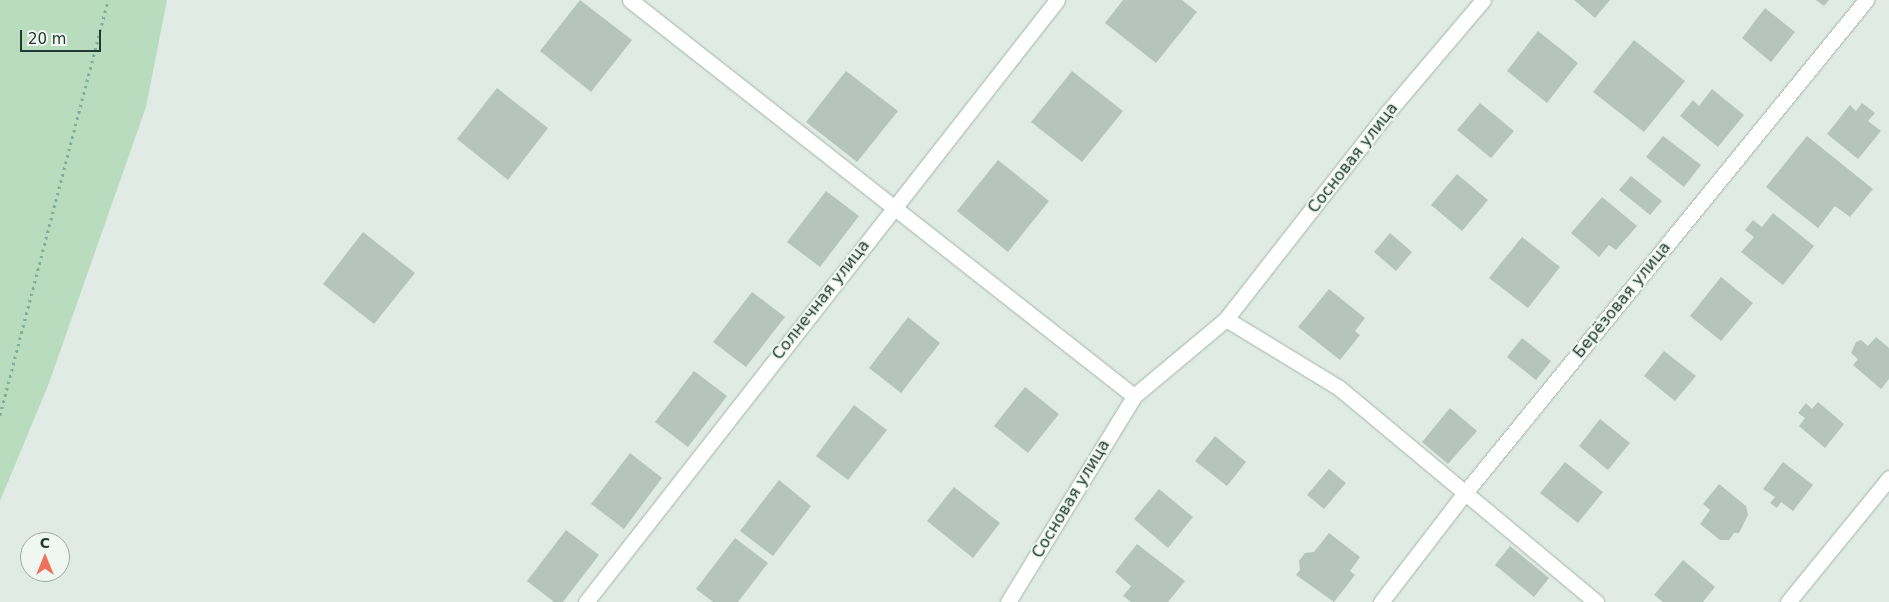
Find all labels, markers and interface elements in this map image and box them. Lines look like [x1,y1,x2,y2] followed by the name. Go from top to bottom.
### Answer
[22,20,104,52] scale bar
[28,30,66,48] text: 20 m
[1304,99,1402,217] street label: Сосновая улица
[768,236,874,364] street label: Солнечная улица
[1569,238,1675,362] street label: Берёзовая улица
[1028,436,1114,562] street label: Сосновая улица
[20,532,70,582] north arrow
[40,535,50,551] text: С

